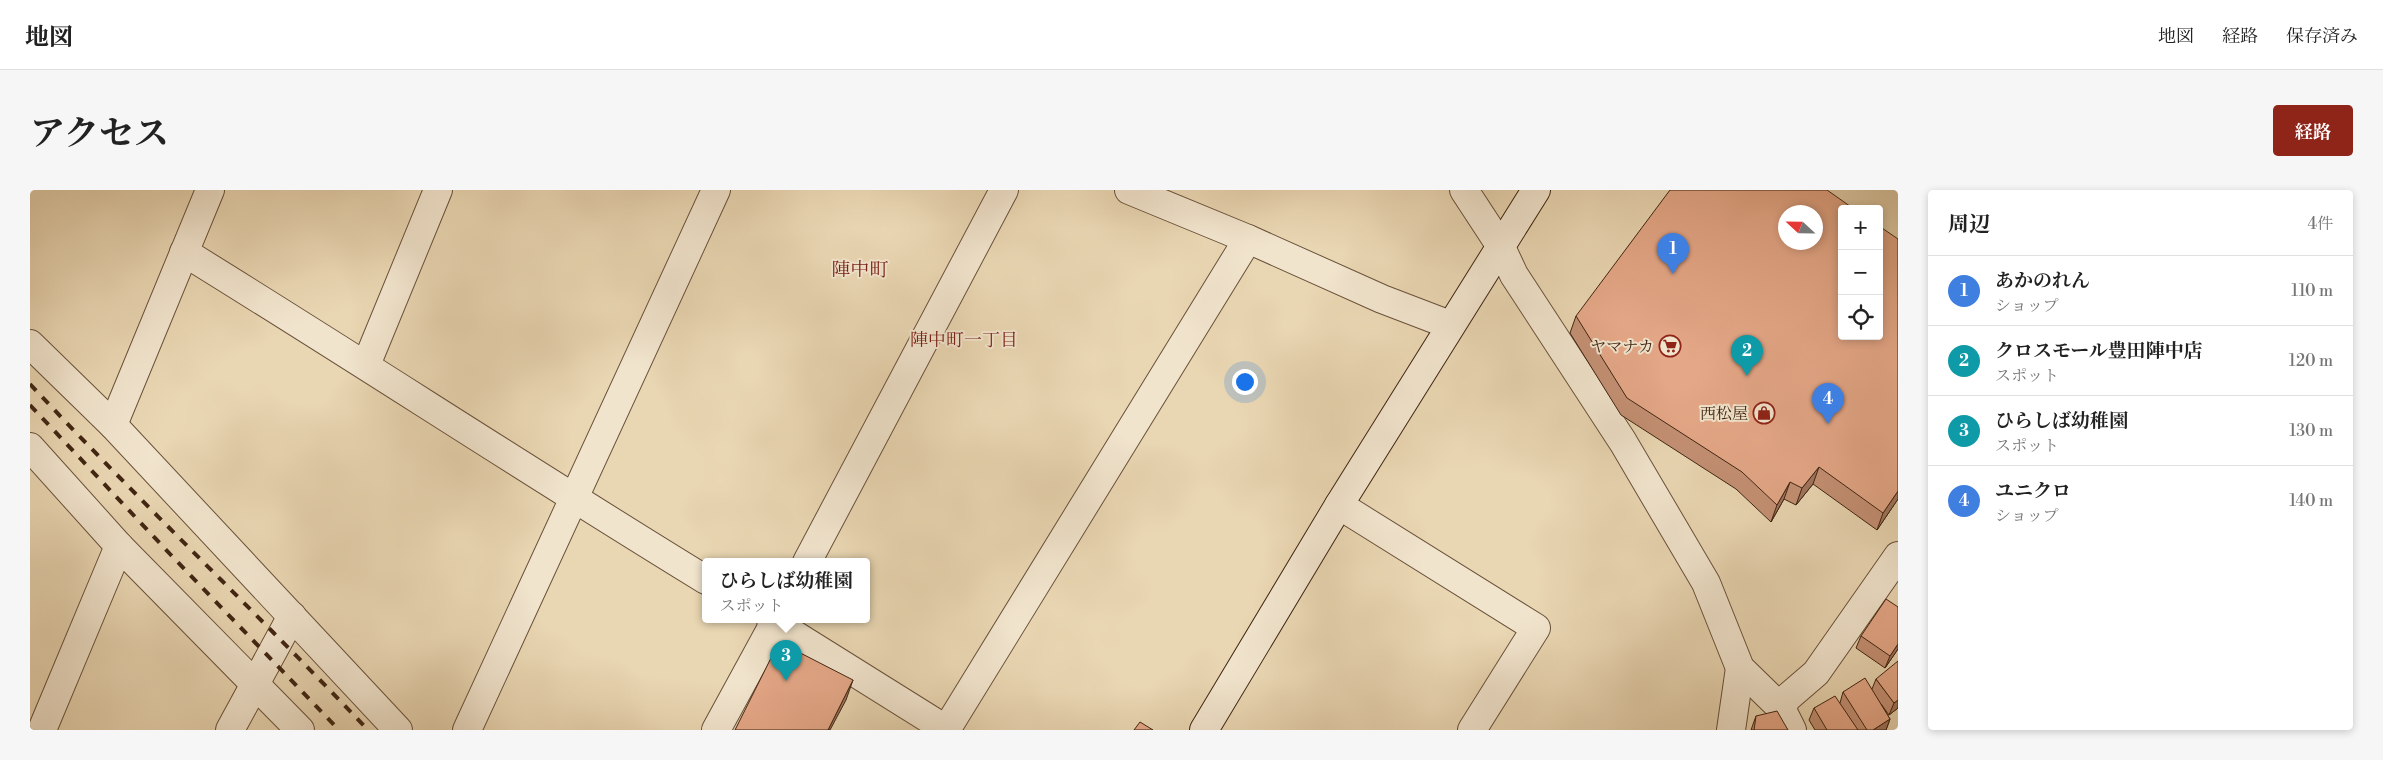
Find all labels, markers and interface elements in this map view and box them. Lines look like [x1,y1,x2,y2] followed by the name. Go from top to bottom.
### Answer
[25,23,73,53] text: 地図
[2158,25,2194,48] text: 地図
[2222,25,2258,48] text: 経路
[2286,25,2358,48] text: 保存済み
[2273,105,2353,156] button: 経路
[30,113,169,156] text: アクセス
[1778,205,1823,250] north arrow
[1838,205,1883,340] map controls
[1838,205,1883,250] button: +
[1948,212,1990,238] text: 周辺
[2307,214,2333,234] text: 4件
[1657,233,1689,274] pin: 1
[1838,250,1883,295] button: −
[831,258,889,282] district label: 陣中町
[1995,269,2090,293] text: あかのれん
[1960,281,1968,301] text: 1
[2291,281,2333,301] text: 110 m
[1838,295,1883,340] button: locate
[1995,296,2059,316] text: ショップ
[910,329,1018,352] district label: 陣中町一丁目
[1658,334,1682,358] supermarket icon: ヤマナカ
[1731,335,1763,376] pin: 2
[1590,337,1654,357] place label: ヤマナカ
[1995,339,2203,363] text: クロスモール豊田陣中店
[1959,351,1969,371] text: 2
[2289,351,2333,371] text: 120 m
[1995,366,2059,386] text: スポット
[1232,369,1258,395] your location
[1812,383,1844,424] pin: 4
[1752,401,1776,425] shop icon: 西松屋
[1700,404,1748,424] place label: 西松屋
[1995,409,2128,433] text: ひらしば幼稚園
[1959,421,1969,441] text: 3
[2289,421,2333,441] text: 130 m
[1995,436,2059,456] text: スポット
[1995,479,2071,503] text: ユニクロ
[1959,491,1969,511] text: 4
[2289,491,2333,511] text: 140 m
[1995,506,2059,526] text: ショップ
[702,558,870,623] popup
[719,569,853,593] text: ひらしば幼稚園
[719,596,784,616] text: スポット
[770,640,802,681] pin: 3

